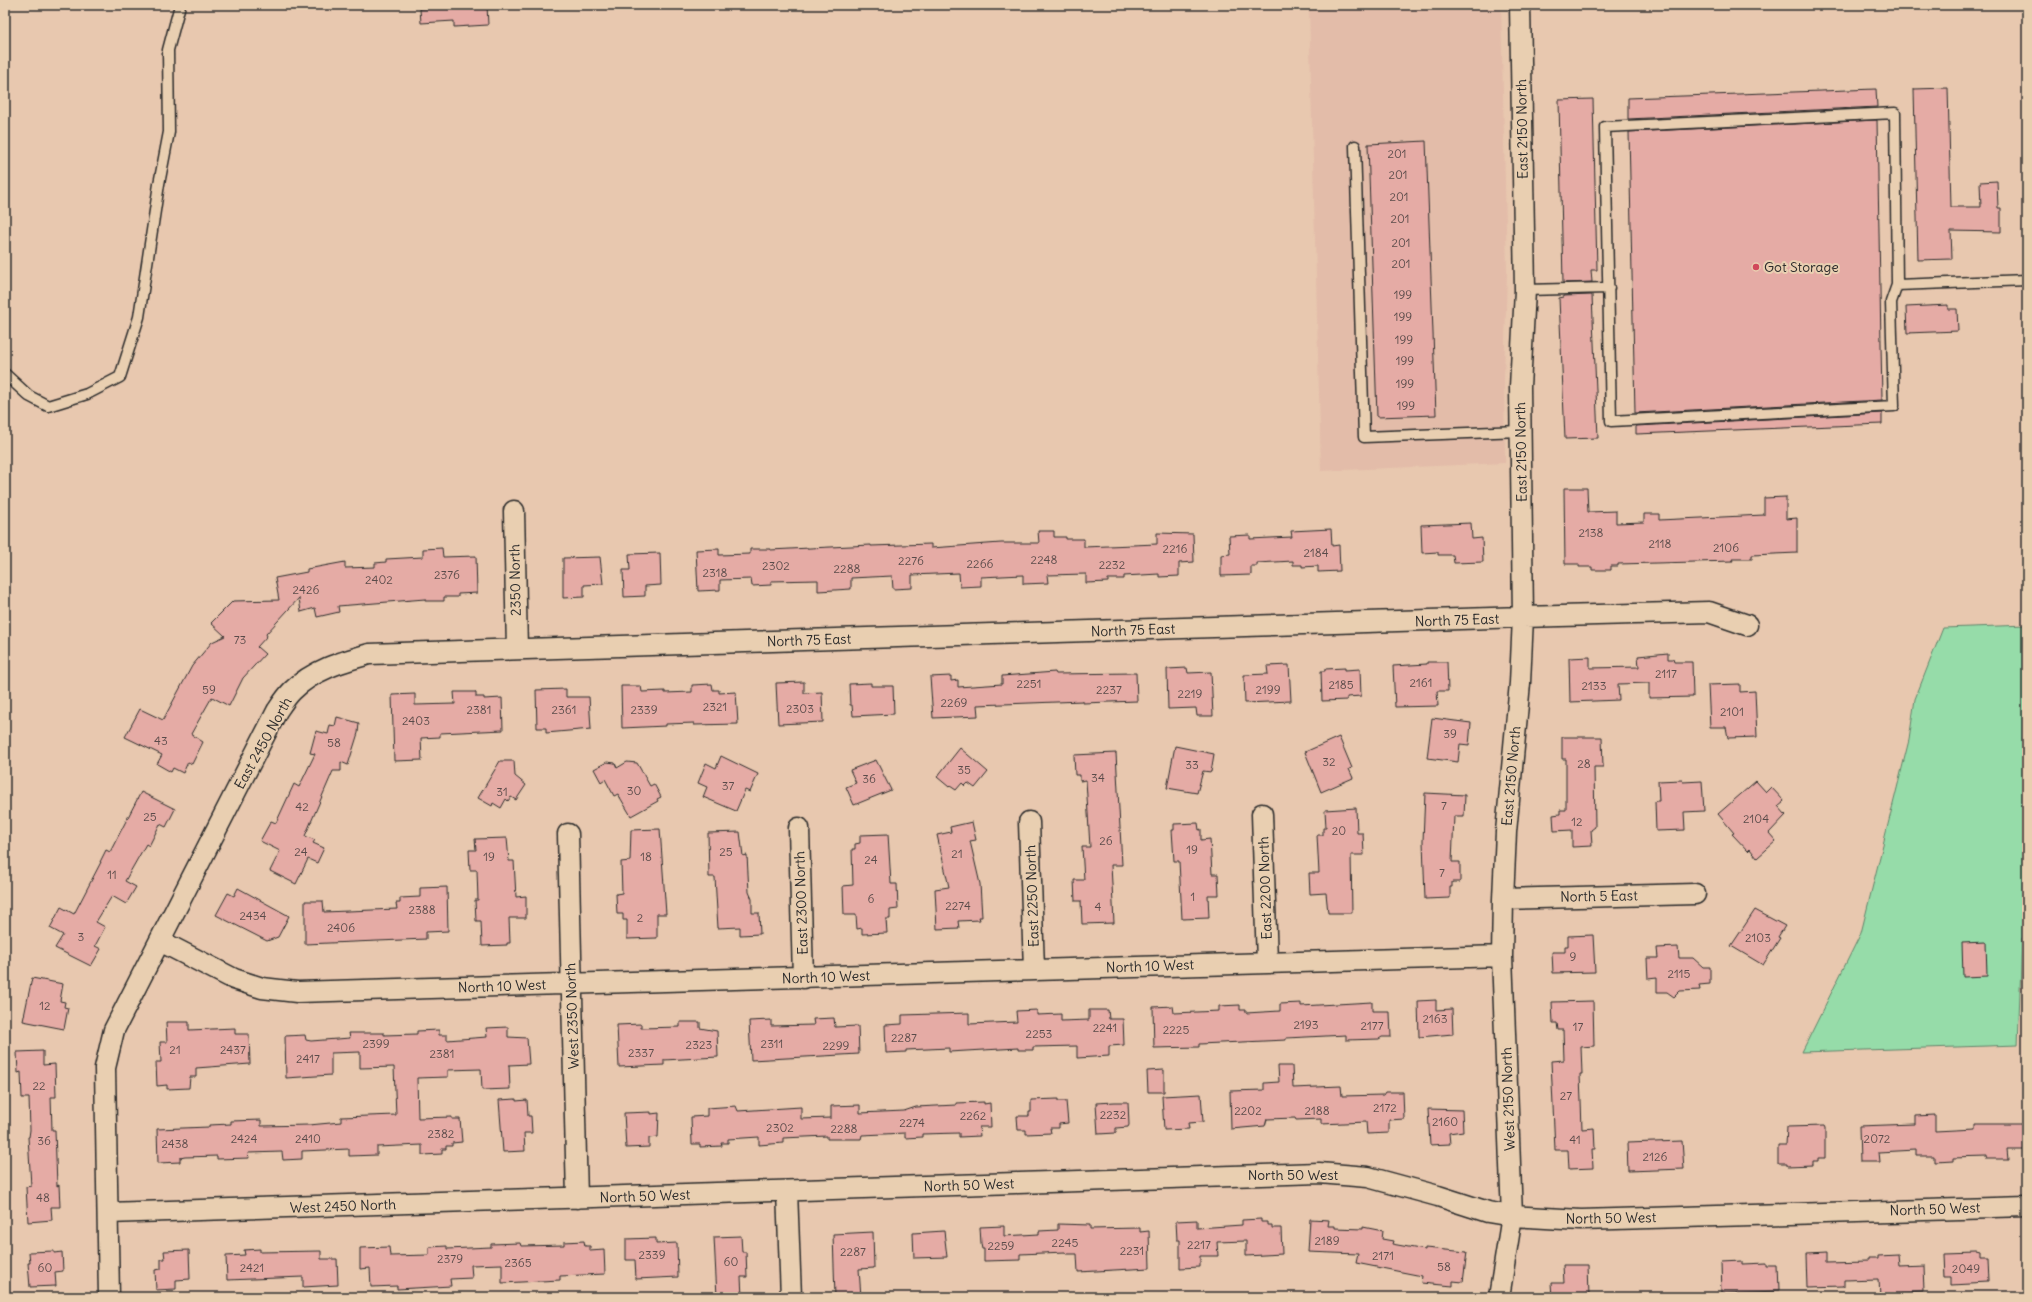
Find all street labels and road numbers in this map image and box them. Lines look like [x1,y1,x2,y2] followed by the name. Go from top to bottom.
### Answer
[1512,79,1532,179] street label: East 2150 North
[1511,402,1531,502] street label: East 2150 North
[505,544,525,616] street label: 2350 North
[1414,610,1500,630] street label: North 75 East
[1090,620,1176,640] street label: North 75 East
[766,630,852,650] street label: North 75 East
[230,694,296,792] street label: East 2450 North
[1498,725,1524,827] street label: East 2150 North
[1254,836,1276,940] street label: East 2200 North
[1021,845,1043,947] street label: East 2250 North
[790,851,812,955] street label: East 2300 North
[1560,886,1638,906] street label: North 5 East
[1106,955,1195,977] street label: North 10 West
[561,963,583,1069] street label: West 2350 North
[782,966,871,988] street label: North 10 West
[458,975,547,997] street label: North 10 West
[1497,1047,1519,1151] street label: West 2150 North
[1248,1166,1339,1184] street label: North 50 West
[923,1174,1015,1196] street label: North 50 West
[599,1185,691,1207] street label: North 50 West
[290,1195,396,1217] street label: West 2450 North
[1889,1198,1981,1220] street label: North 50 West
[1565,1208,1657,1228] street label: North 50 West

